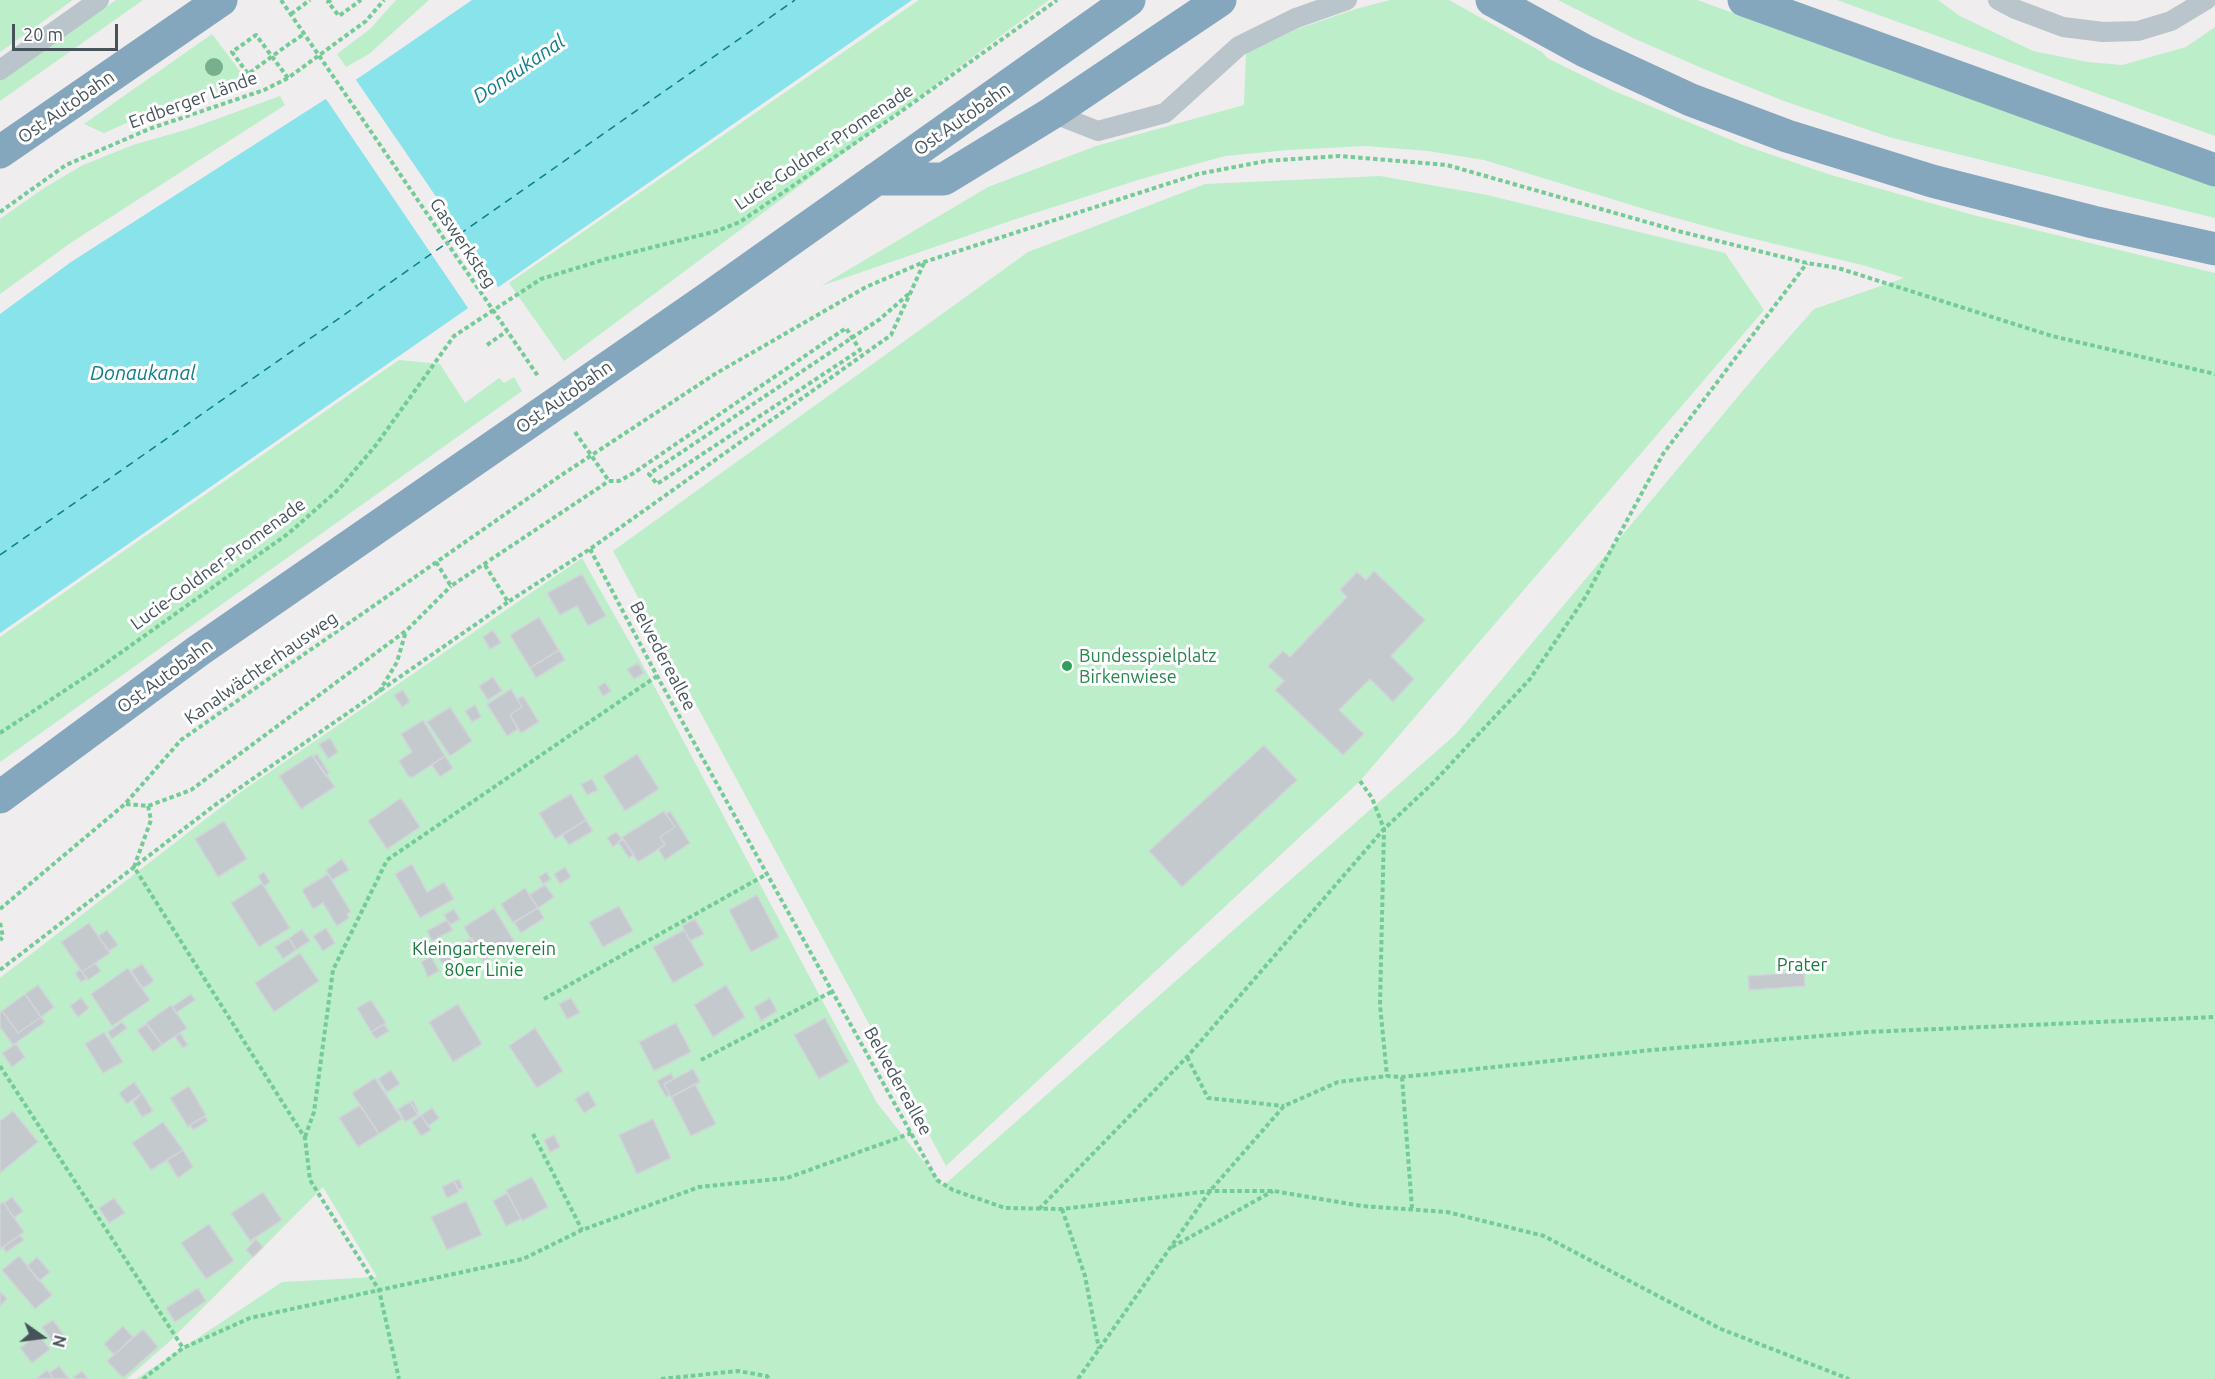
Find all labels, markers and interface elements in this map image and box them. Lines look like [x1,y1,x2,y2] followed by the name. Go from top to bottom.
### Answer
[15,12,122,50] scale bar
[23,24,63,44] text: 20 m
[468,29,570,109] water label: Donaukanal
[14,66,118,148] street label: Ost Autobahn
[126,67,260,133] street label: Erdberger Lände
[910,78,1014,160] street label: Ost Autobahn
[731,79,917,215] street label: Lucie-Goldner-Promenade
[425,194,501,292] street label: Gaswerksteg
[512,356,616,438] street label: Ost Autobahn
[90,361,196,385] water label: Donaukanal
[126,493,310,635] street label: Lucie-Goldner-Promenade
[625,598,701,714] street label: Belvedereallee
[180,607,342,729] street label: Kanalwächterhausweg
[113,634,217,718] street label: Ost Autobahn
[1079,645,1217,688] place label: Bundesspielplatz Birkenwiese
[1060,659,1074,673] marker: Bundesspielplatz Birkenwiese
[412,938,556,980] park label: Kleingartenverein 80er Linie
[1777,954,1827,976] park label: Prater
[859,1023,937,1139] street label: Belvedereallee
[12,1307,72,1367] north arrow
[49,1333,70,1349] text: N

